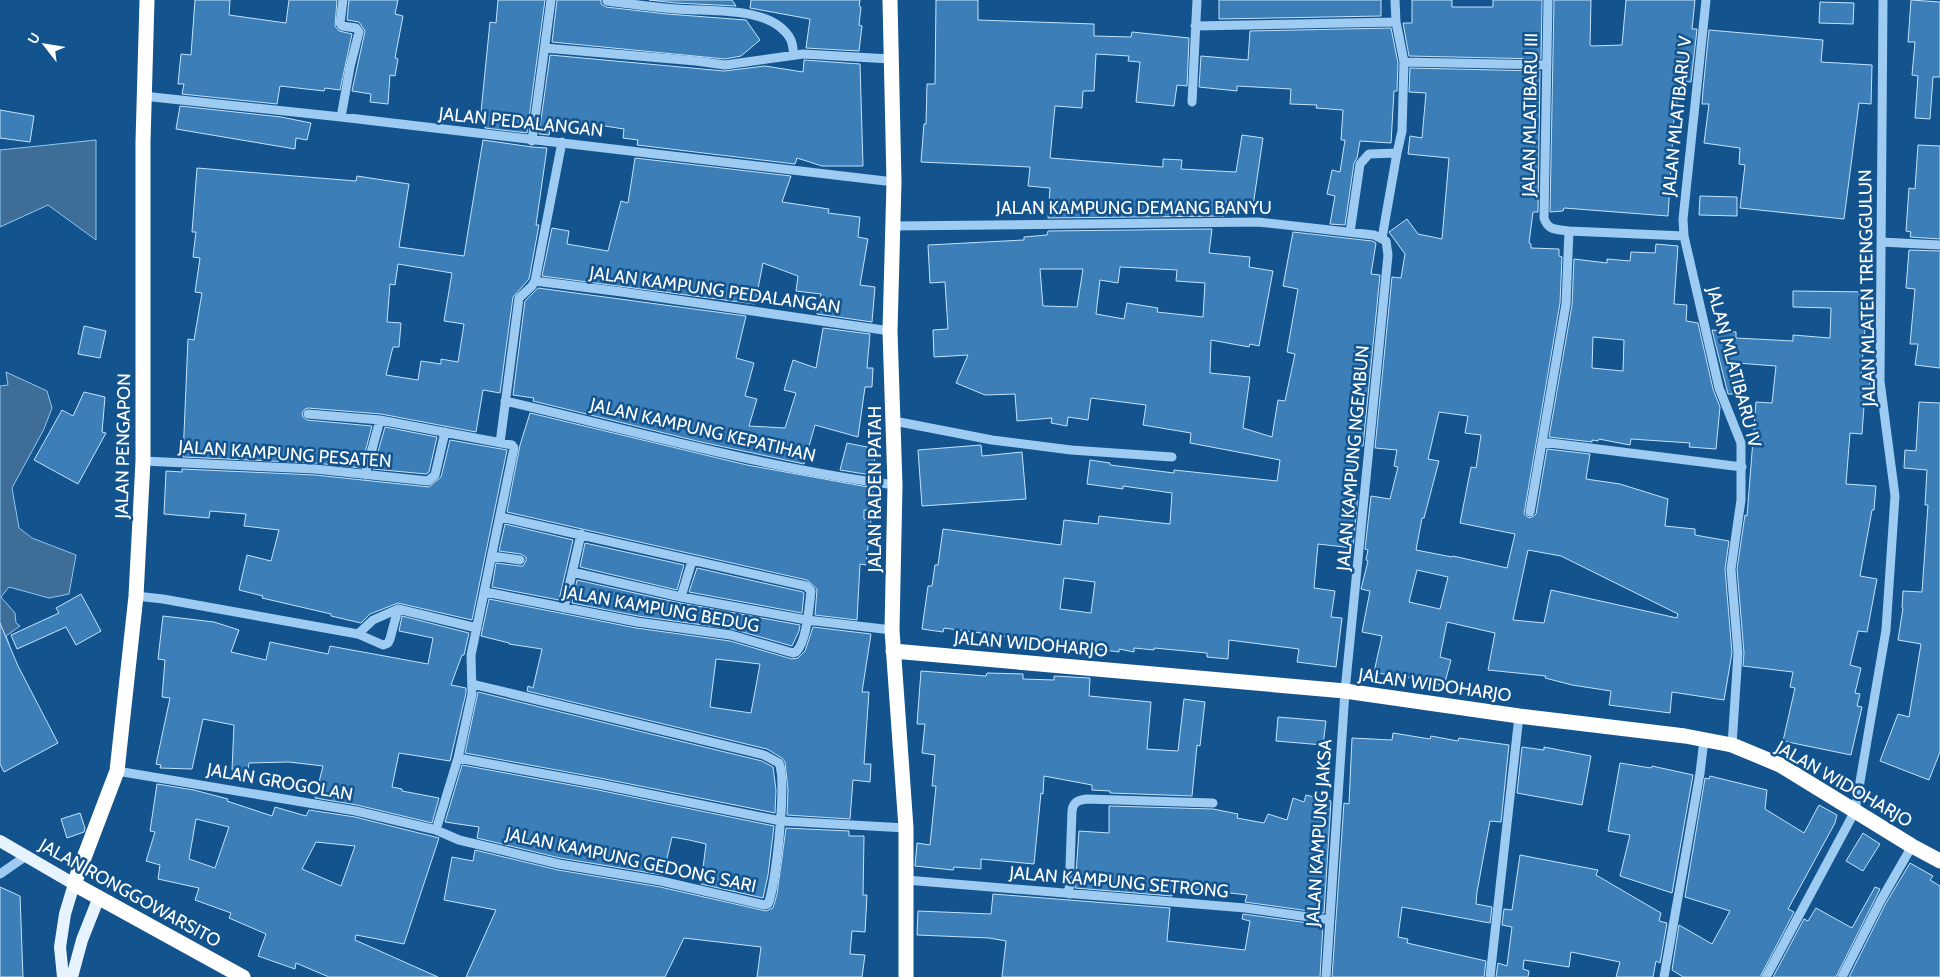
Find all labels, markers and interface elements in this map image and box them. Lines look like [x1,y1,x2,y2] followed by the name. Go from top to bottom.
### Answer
[20,20,70,70] north arrow
[24,29,44,47] text: U
[1518,33,1542,198] street label: JALAN MLATIBARU III
[1658,35,1696,198] street label: JALAN MLATIBARU V
[437,102,604,142] street label: JALAN PEDALANGAN
[1854,169,1880,408] street label: JALAN MLATEN TRENGGULUN
[995,197,1272,219] street label: JALAN KAMPUNG DEMANG BANYU
[587,261,842,319] street label: JALAN KAMPUNG PEDALANGAN
[1702,283,1766,450] street label: JALAN MLATIBARU IV
[1332,344,1374,573] street label: JALAN KAMPUNG NGEMBUN
[111,373,135,520] street label: JALAN PENGAPON
[587,393,818,467] street label: JALAN KAMPUNG KEPATIHAN
[864,406,886,573] street label: JALAN RADEN PATAH
[177,436,392,472] street label: JALAN KAMPUNG PESATEN
[560,581,761,637] street label: JALAN KAMPUNG BEDUG
[952,626,1109,662] street label: JALAN WIDOHARJO
[1356,663,1513,707] street label: JALAN WIDOHARJO
[1771,735,1916,832] street label: JALAN WIDOHARJO
[1301,739,1337,928] street label: JALAN KAMPUNG JAKSA
[204,758,355,806] street label: JALAN GROGOLAN
[503,822,758,897] street label: JALAN KAMPUNG GEDONG SARI
[34,833,225,952] street label: JALAN RONGGOWARSITO
[1007,861,1230,903] street label: JALAN KAMPUNG SETRONG

